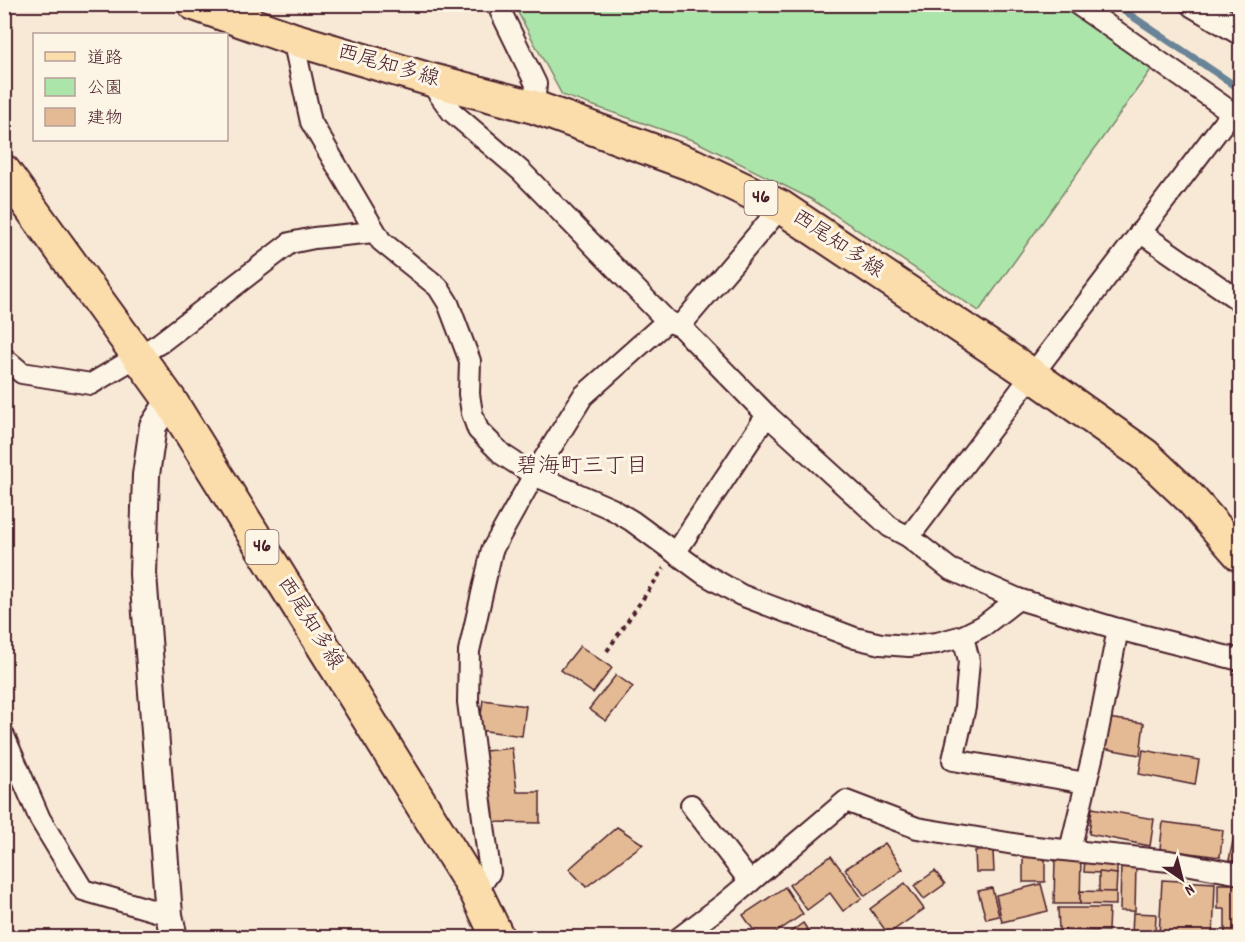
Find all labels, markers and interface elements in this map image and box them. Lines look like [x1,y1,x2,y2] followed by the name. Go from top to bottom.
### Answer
[33,33,228,141] legend
[333,38,443,96] street label: 西尾知多線
[87,47,123,72] text: 道路
[87,77,123,102] text: 公園
[87,107,123,132] text: 建物
[744,181,777,215] road number: 46
[785,203,889,287] street label: 西尾知多線
[516,452,648,483] district label: 碧海町三丁目
[246,530,278,564] road number: 46
[268,572,350,676] street label: 西尾知多線
[1152,849,1212,909] north arrow
[1179,878,1199,901] text: N

